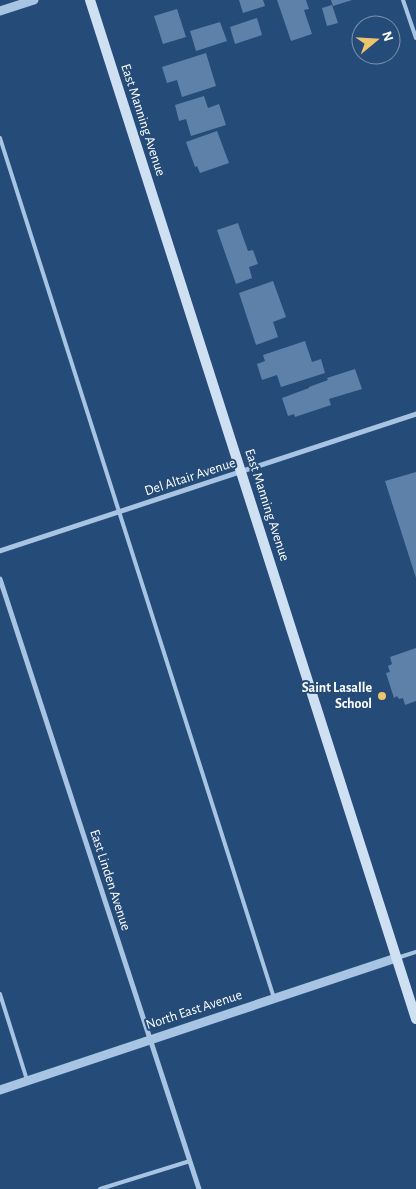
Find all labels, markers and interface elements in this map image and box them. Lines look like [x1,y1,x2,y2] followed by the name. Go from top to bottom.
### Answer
[351,15,401,65] north arrow
[379,29,396,43] text: N
[118,62,168,178] street label: East Manning Avenue
[242,447,292,563] street label: East Manning Avenue
[143,456,237,498] street label: Del Altair Avenue
[302,681,372,711] place label: Saint Lasalle School
[376,690,388,702] marker: Saint Lasalle School
[87,828,133,932] street label: East Linden Avenue
[144,988,244,1032] street label: North East Avenue

